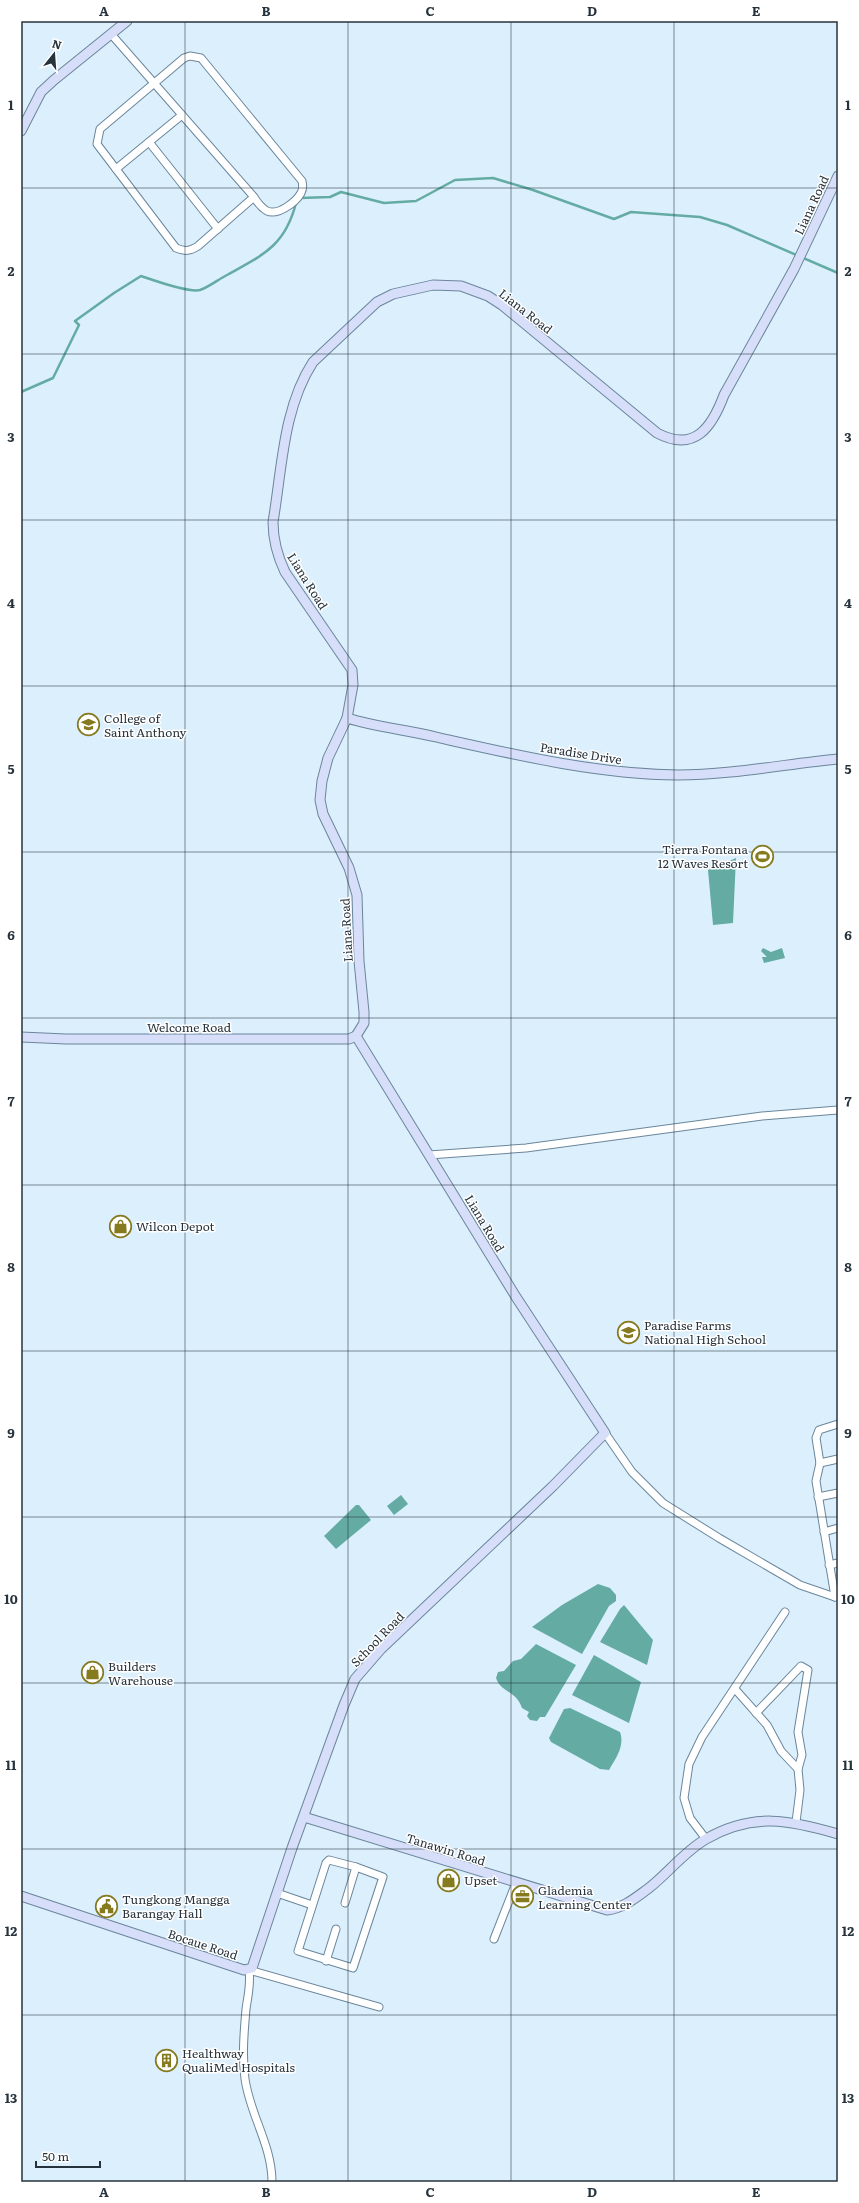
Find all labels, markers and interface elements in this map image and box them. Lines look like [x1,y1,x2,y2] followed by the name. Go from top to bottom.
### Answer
[99,1,109,20] text: A
[262,1,271,20] text: B
[425,1,435,20] text: C
[587,1,597,20] text: D
[752,1,761,20] text: E
[34,34,74,74] north arrow
[50,34,64,52] text: N
[8,95,14,114] text: 1
[845,95,851,114] text: 1
[789,172,833,238] street label: Liana Road
[8,261,15,280] text: 2
[845,261,852,280] text: 2
[495,284,557,338] street label: Liana Road
[7,427,15,446] text: 3
[844,427,852,446] text: 3
[283,549,333,613] street label: Liana Road
[7,593,15,612] text: 4
[844,593,852,612] text: 4
[104,709,186,741] place label: College of Saint Anthony
[75,712,101,738] school or university icon: College of Saint Anthony
[539,738,623,768] street label: Paradise Drive
[7,759,15,778] text: 5
[844,759,852,778] text: 5
[658,840,749,872] place label: Tierra Fontana 12 Waves Resort
[750,843,776,869] sports icon: Tierra Fontana 12 Waves Resort
[335,897,357,962] street label: Liana Road
[7,925,15,944] text: 6
[844,925,852,944] text: 6
[147,1018,232,1036] street label: Welcome Road
[7,1091,15,1110] text: 7
[844,1091,852,1110] text: 7
[461,1191,510,1256] street label: Liana Road
[108,1213,134,1239] shop icon: Wilcon Depot
[136,1217,214,1235] place label: Wilcon Depot
[7,1257,15,1276] text: 8
[844,1257,852,1276] text: 8
[644,1316,766,1348] place label: Paradise Farms National High School
[616,1319,642,1345] school or university icon: Paradise Farms National High School
[7,1423,15,1442] text: 9
[844,1423,852,1442] text: 9
[4,1589,18,1608] text: 10
[841,1589,855,1608] text: 10
[346,1607,408,1671] street label: School Road
[108,1657,173,1689] place label: Builders Warehouse
[79,1660,105,1686] shop icon: Builders Warehouse
[6,1755,17,1774] text: 11
[843,1755,854,1774] text: 11
[404,1828,489,1870] street label: Tanawin Road
[436,1867,462,1893] shop icon: Upset
[464,1871,497,1889] place label: Upset
[538,1881,632,1913] place label: Glademia Learning Center
[510,1884,536,1910] office icon: Glademia Learning Center
[122,1890,230,1922] place label: Tungkong Mangga Barangay Hall
[94,1893,120,1919] public building icon: Tungkong Mangga Barangay Hall
[5,1921,17,1940] text: 12
[842,1921,854,1940] text: 12
[166,1924,241,1964] street label: Bocaue Road
[182,2044,295,2076] place label: Healthway QualiMed Hospitals
[154,2047,180,2073] building icon: Healthway QualiMed Hospitals
[5,2088,17,2107] text: 13
[842,2088,854,2107] text: 13
[36,2143,100,2169] scale bar
[42,2147,69,2165] text: 50 m
[99,2182,109,2201] text: A
[262,2182,271,2201] text: B
[425,2182,435,2201] text: C
[587,2182,597,2201] text: D
[752,2182,761,2201] text: E

